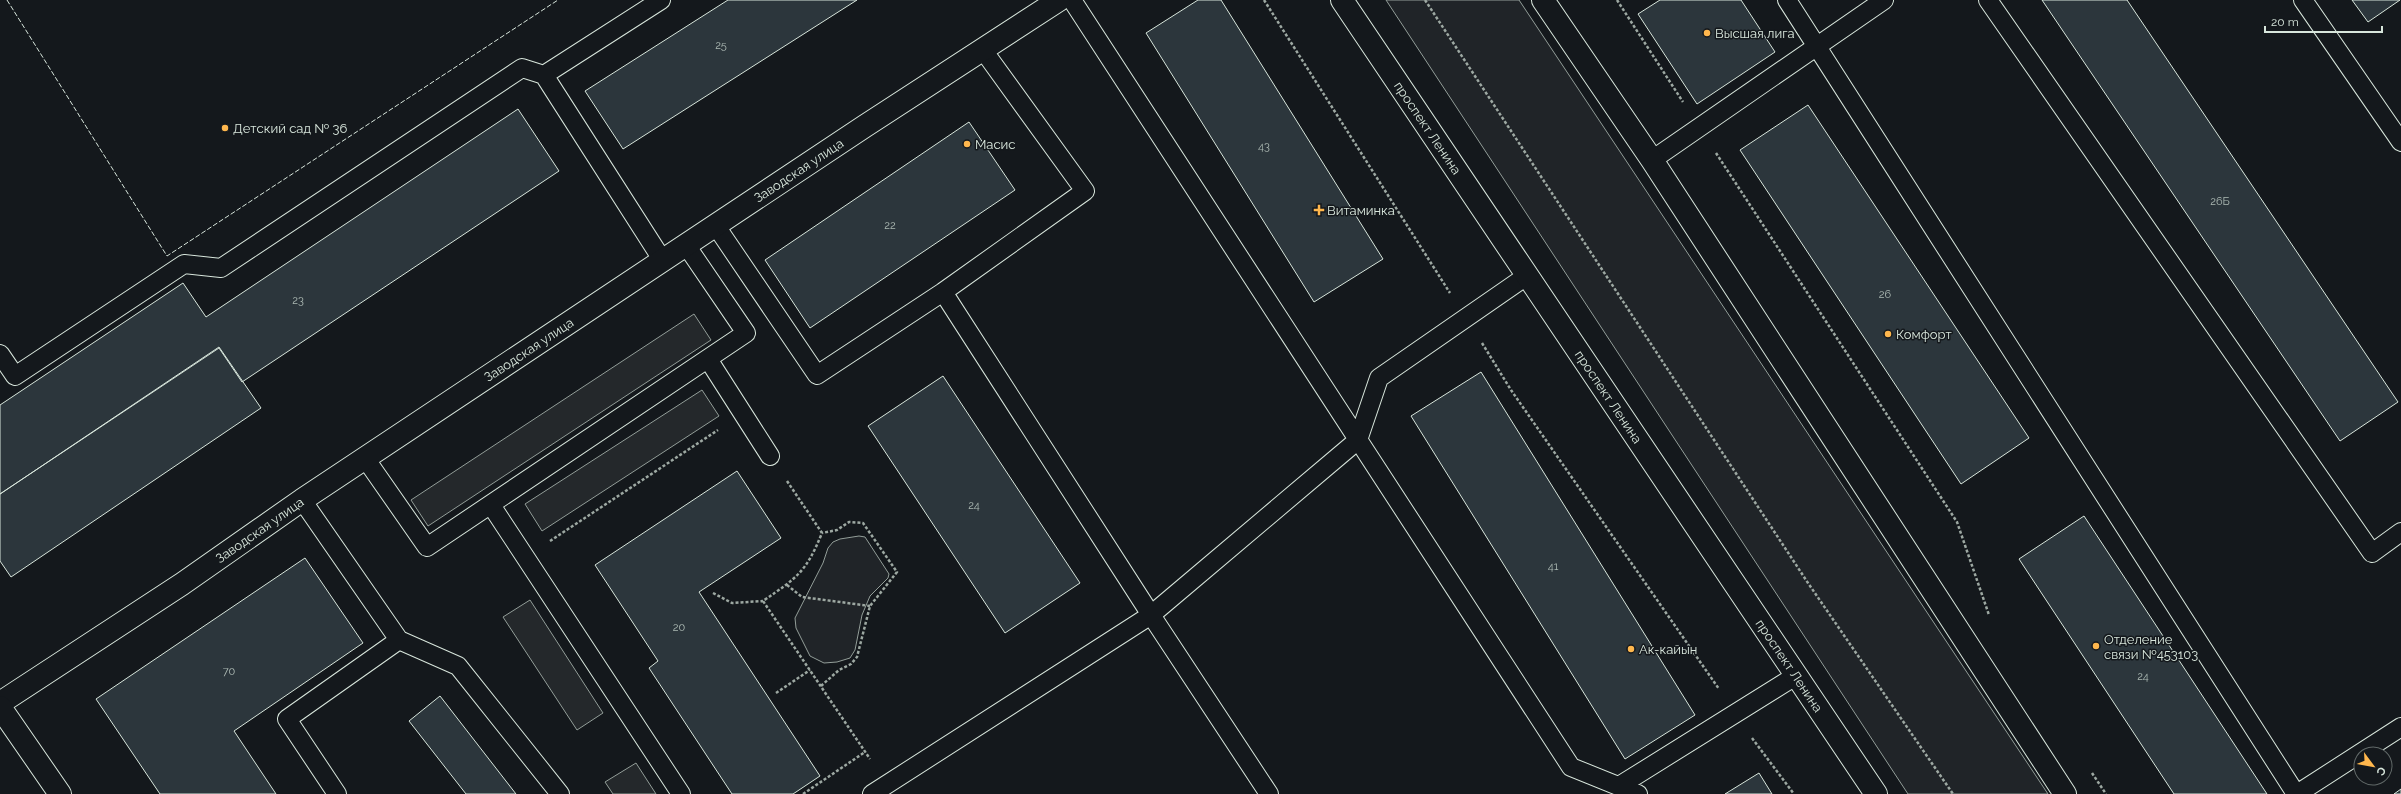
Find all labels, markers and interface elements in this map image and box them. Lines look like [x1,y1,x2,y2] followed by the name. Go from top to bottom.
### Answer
[2265,8,2382,34] scale bar
[2271,15,2299,29] text: 20 m
[1715,26,1795,41] place label: Высшая лига
[1702,28,1712,38] marker: Высшая лига
[715,39,727,52] house number: 25
[1391,79,1464,177] street label: проспект Ленина
[233,121,347,136] place label: Детский сад № 36
[220,123,230,133] marker: Детский сад № 36
[751,136,846,206] street label: Заводская улица
[975,137,1015,152] place label: Масис
[962,139,972,149] marker: Масис
[1258,140,1270,153] house number: 43
[2210,195,2230,208] house number: 26Б
[1327,203,1395,218] place label: Витаминка
[1314,205,1324,215] marker: Витаминка
[884,219,896,232] house number: 22
[1879,288,1892,301] house number: 26
[292,294,304,307] house number: 23
[481,315,576,385] street label: Заводская улица
[1896,327,1952,342] place label: Комфорт
[1883,329,1893,339] marker: Комфорт
[1572,348,1645,446] street label: проспект Ленина
[213,494,307,566] street label: Заводская улица
[968,499,980,512] house number: 24
[1548,560,1559,573] house number: 41
[1753,616,1826,715] street label: проспект Ленина
[673,621,685,634] house number: 20
[2104,632,2198,662] place label: Отделение связи №453103
[2091,641,2101,651] marker: Отделение связи №453103
[1639,642,1697,657] place label: Ак-кайын
[1626,644,1636,654] marker: Ак-кайын
[223,665,236,678] house number: 70
[2137,670,2149,683] house number: 24
[2353,746,2393,786] north arrow
[2373,764,2389,778] text: С

